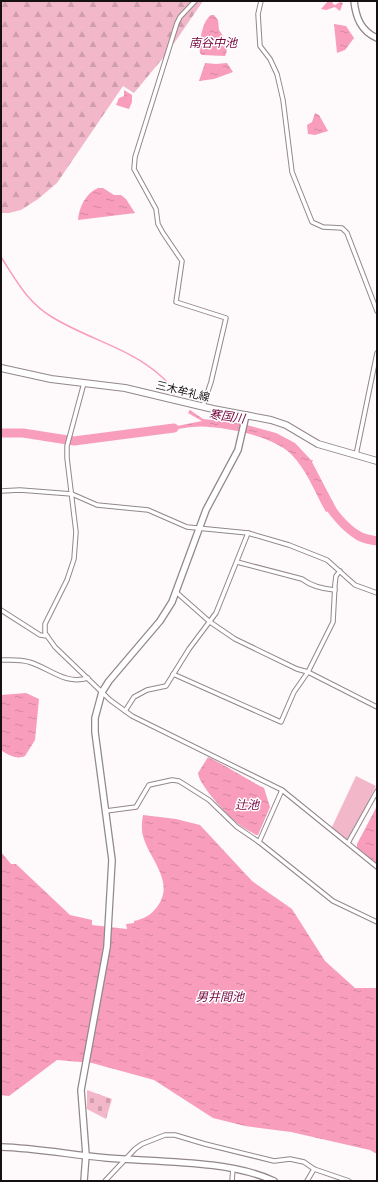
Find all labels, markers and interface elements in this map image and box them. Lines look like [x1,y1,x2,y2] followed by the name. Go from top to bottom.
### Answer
[189,33,238,52] water label: 南谷中池
[154,377,212,405] street label: 三木牟礼線
[208,404,248,428] water label: 寒国川
[235,795,260,814] water label: 辻池
[196,987,245,1006] water label: 男井間池

